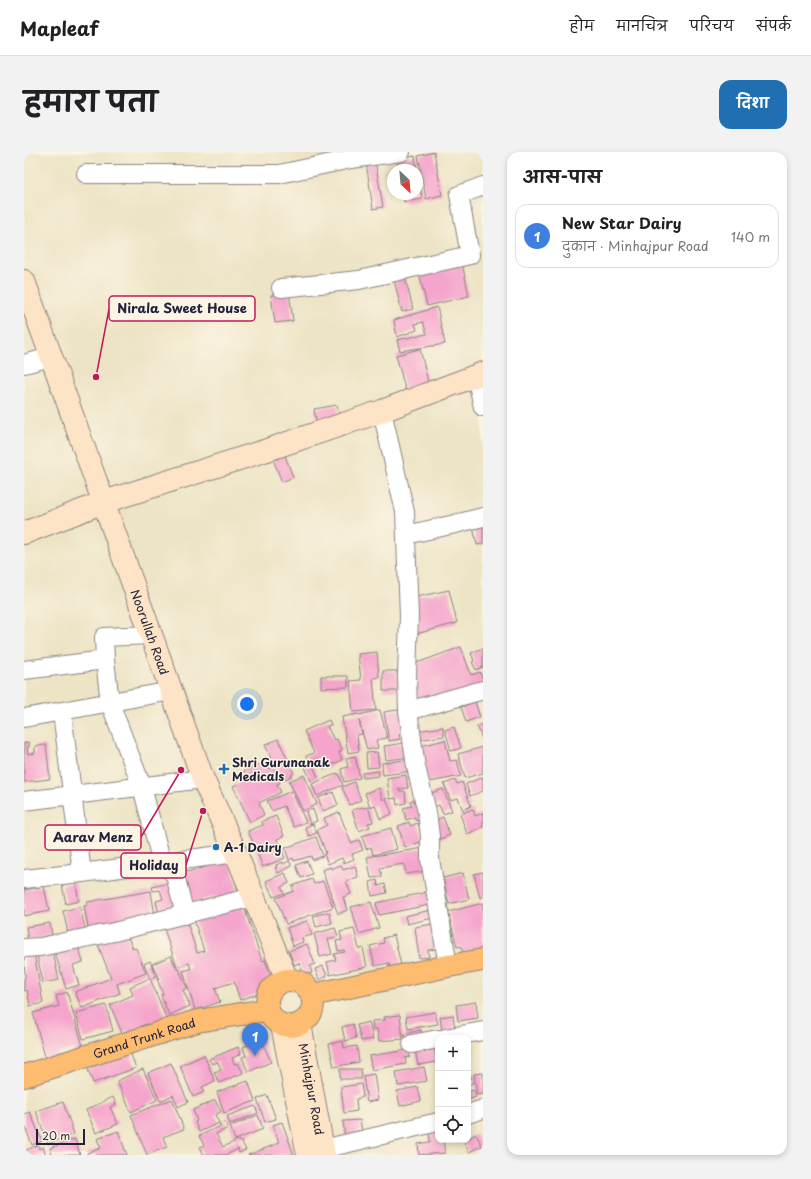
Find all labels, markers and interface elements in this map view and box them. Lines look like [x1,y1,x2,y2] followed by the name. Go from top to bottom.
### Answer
[20,14,98,42] text: Mapleaf
[570,15,594,36] text: होम
[616,15,668,36] text: मानचित्र
[690,15,734,36] text: परिचय
[756,15,791,36] text: संपर्क
[24,79,157,122] text: हमारा पता
[719,80,787,129] button: दिशा
[523,163,602,189] text: आस-पास
[387,164,423,200] north arrow
[562,211,682,234] text: New Star Dairy
[534,227,540,246] text: 1
[731,227,770,246] text: 140 m
[562,236,709,255] text: दुकान · Minhajpur Road
[109,296,255,321] callout: Nirala Sweet House
[117,298,247,317] text: Nirala Sweet House
[127,587,174,677] street label: Noorullah Road
[237,694,257,714] your location
[232,753,330,785] place label: Shri Gurunanak Medicals
[219,764,229,774] marker: Shri Gurunanak Medicals
[45,825,141,850] callout: Aarav Menz
[53,827,133,846] text: Aarav Menz
[224,838,281,856] place label: A-1 Dairy
[211,842,221,852] marker: A-1 Dairy
[121,853,186,878] callout: Holiday
[129,855,179,874] text: Holiday
[90,1013,198,1063] street label: Grand Trunk Road
[242,1023,268,1056] pin: 1
[435,1035,471,1143] map controls
[435,1035,471,1071] button: +
[295,1042,329,1136] street label: Minhajpur Road
[435,1071,471,1107] button: −
[435,1107,471,1143] button: locate
[36,1127,85,1146] scale bar
[42,1127,70,1144] text: 20 m

